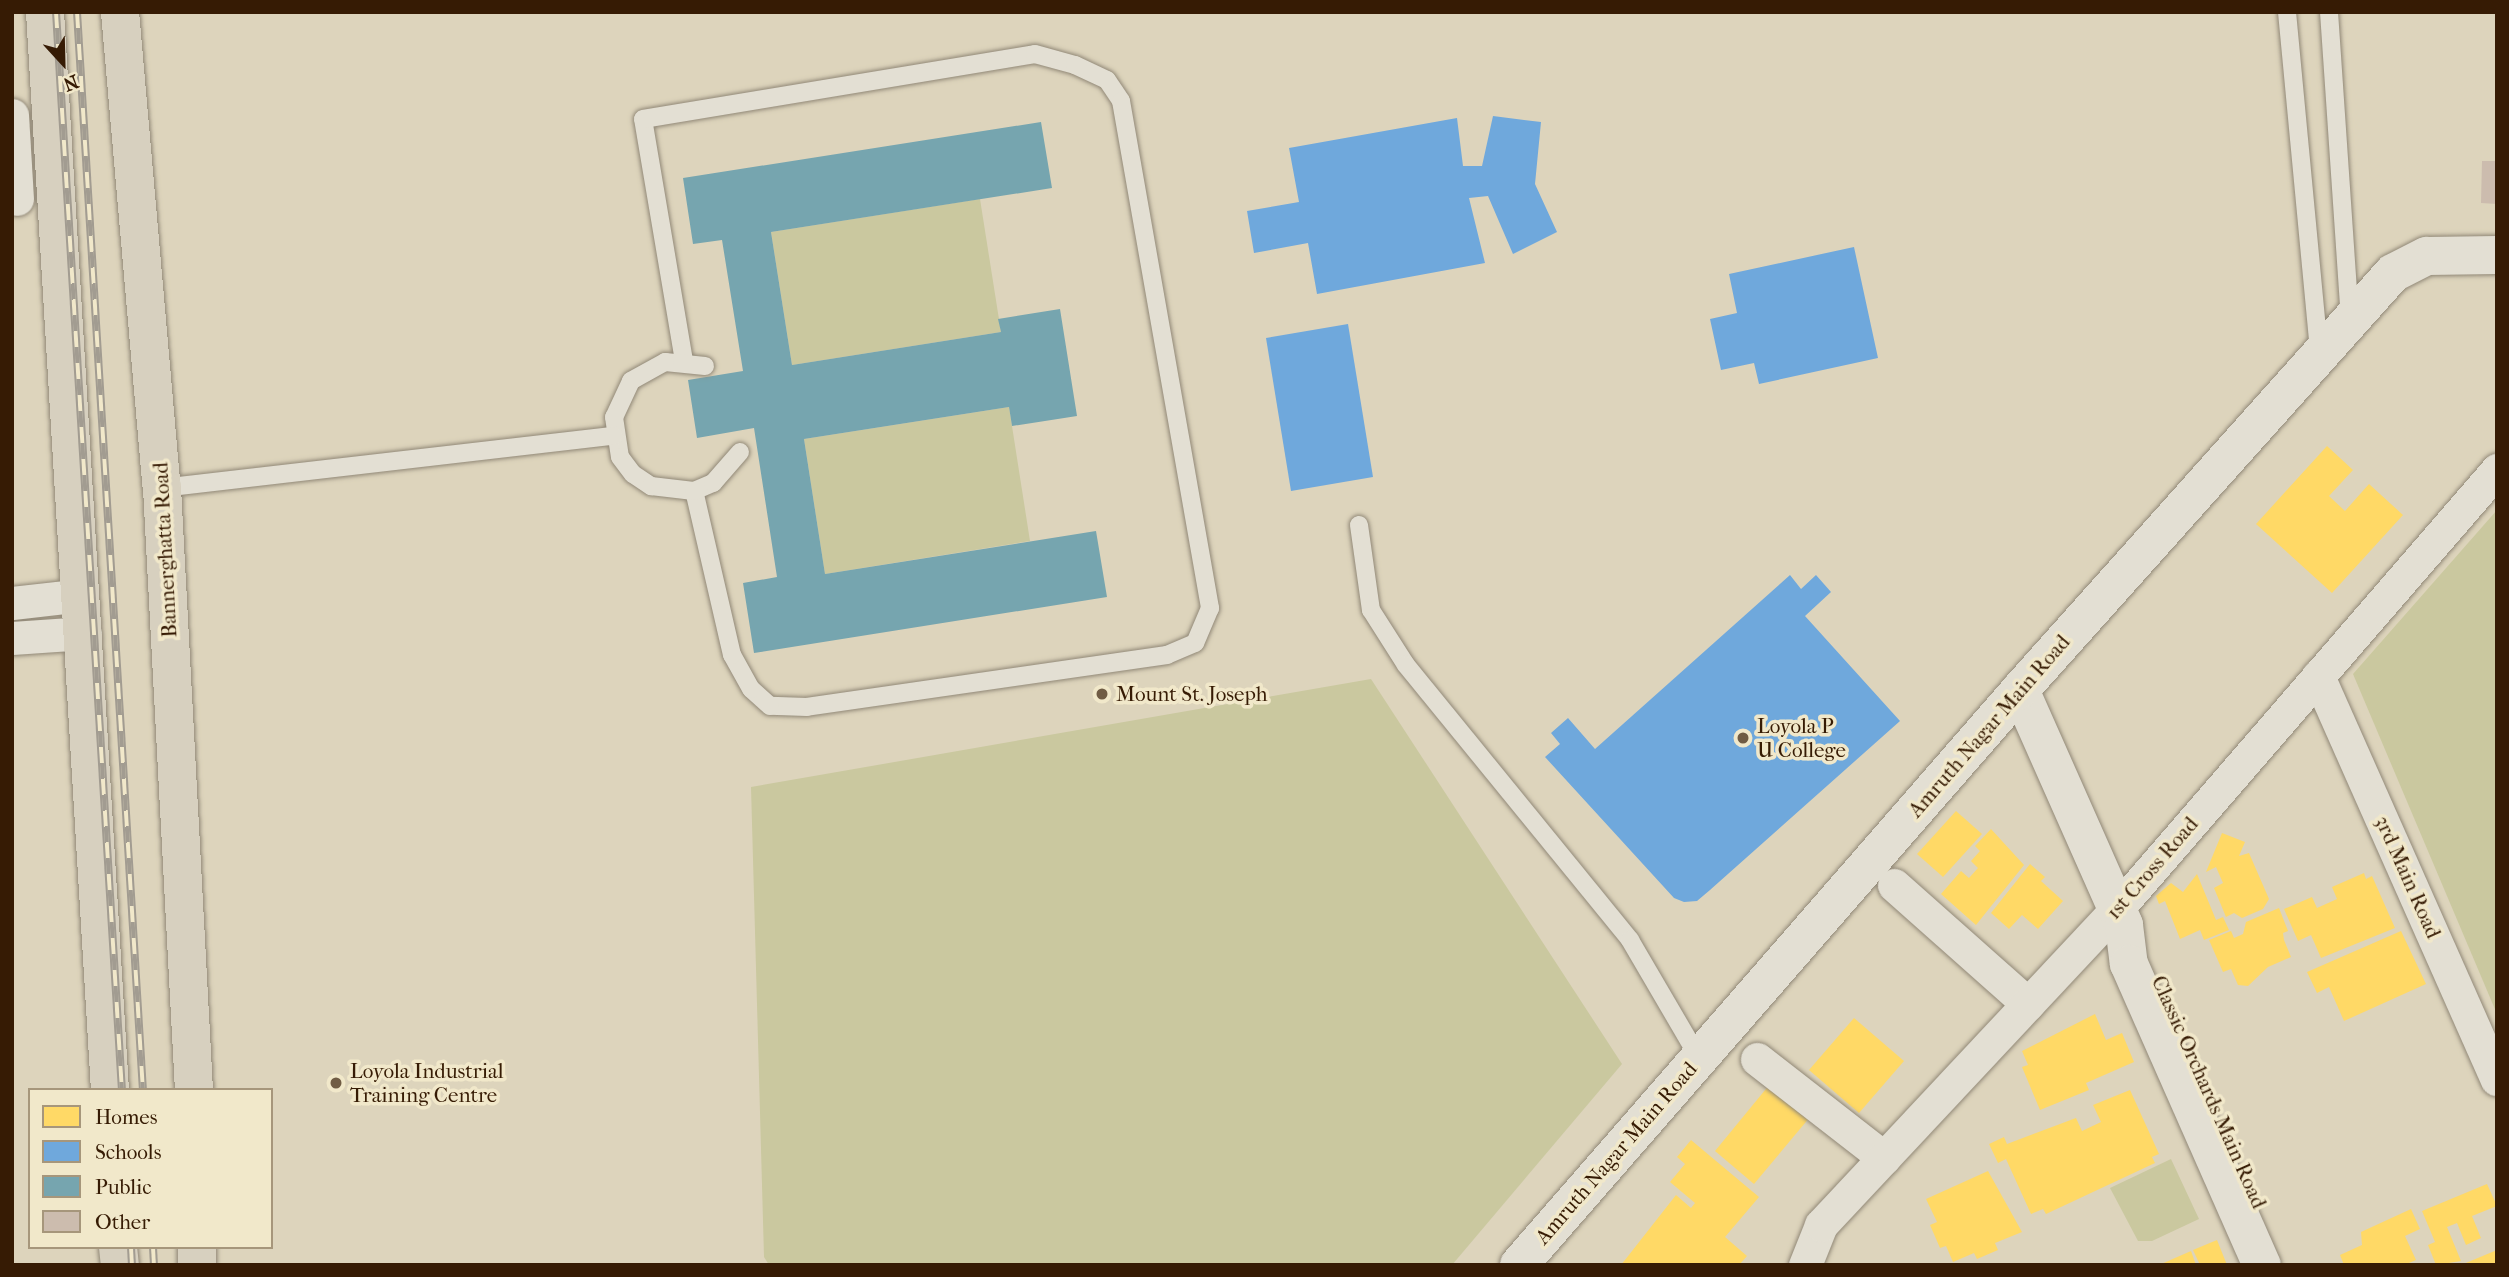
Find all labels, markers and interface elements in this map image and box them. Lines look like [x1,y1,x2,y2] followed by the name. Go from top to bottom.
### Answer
[28,28,98,98] north arrow
[60,70,82,95] text: N
[148,462,182,638] street label: Bannerghatta Road
[1903,630,2075,822] street label: Amruth Nagar Main Road
[1116,681,1267,707] place label: Mount St. Joseph
[1094,686,1110,702] marker: Mount St. Joseph
[1757,713,1846,763] place label: Loyola P U College
[1735,730,1751,746] marker: Loyola P U College
[2101,812,2203,924] street label: 1st Cross Road
[2370,812,2446,942] street label: 3rd Main Road
[2146,972,2272,1212] street label: Classic Orchards Main Road
[1530,1057,1702,1249] street label: Amruth Nagar Main Road
[350,1058,503,1108] place label: Loyola Industrial Training Centre
[328,1075,344,1091] marker: Loyola Industrial Training Centre
[28,1088,273,1249] legend
[95,1105,157,1129] text: Homes
[95,1140,161,1164] text: Schools
[95,1175,151,1199] text: Public
[95,1210,150,1234] text: Other

